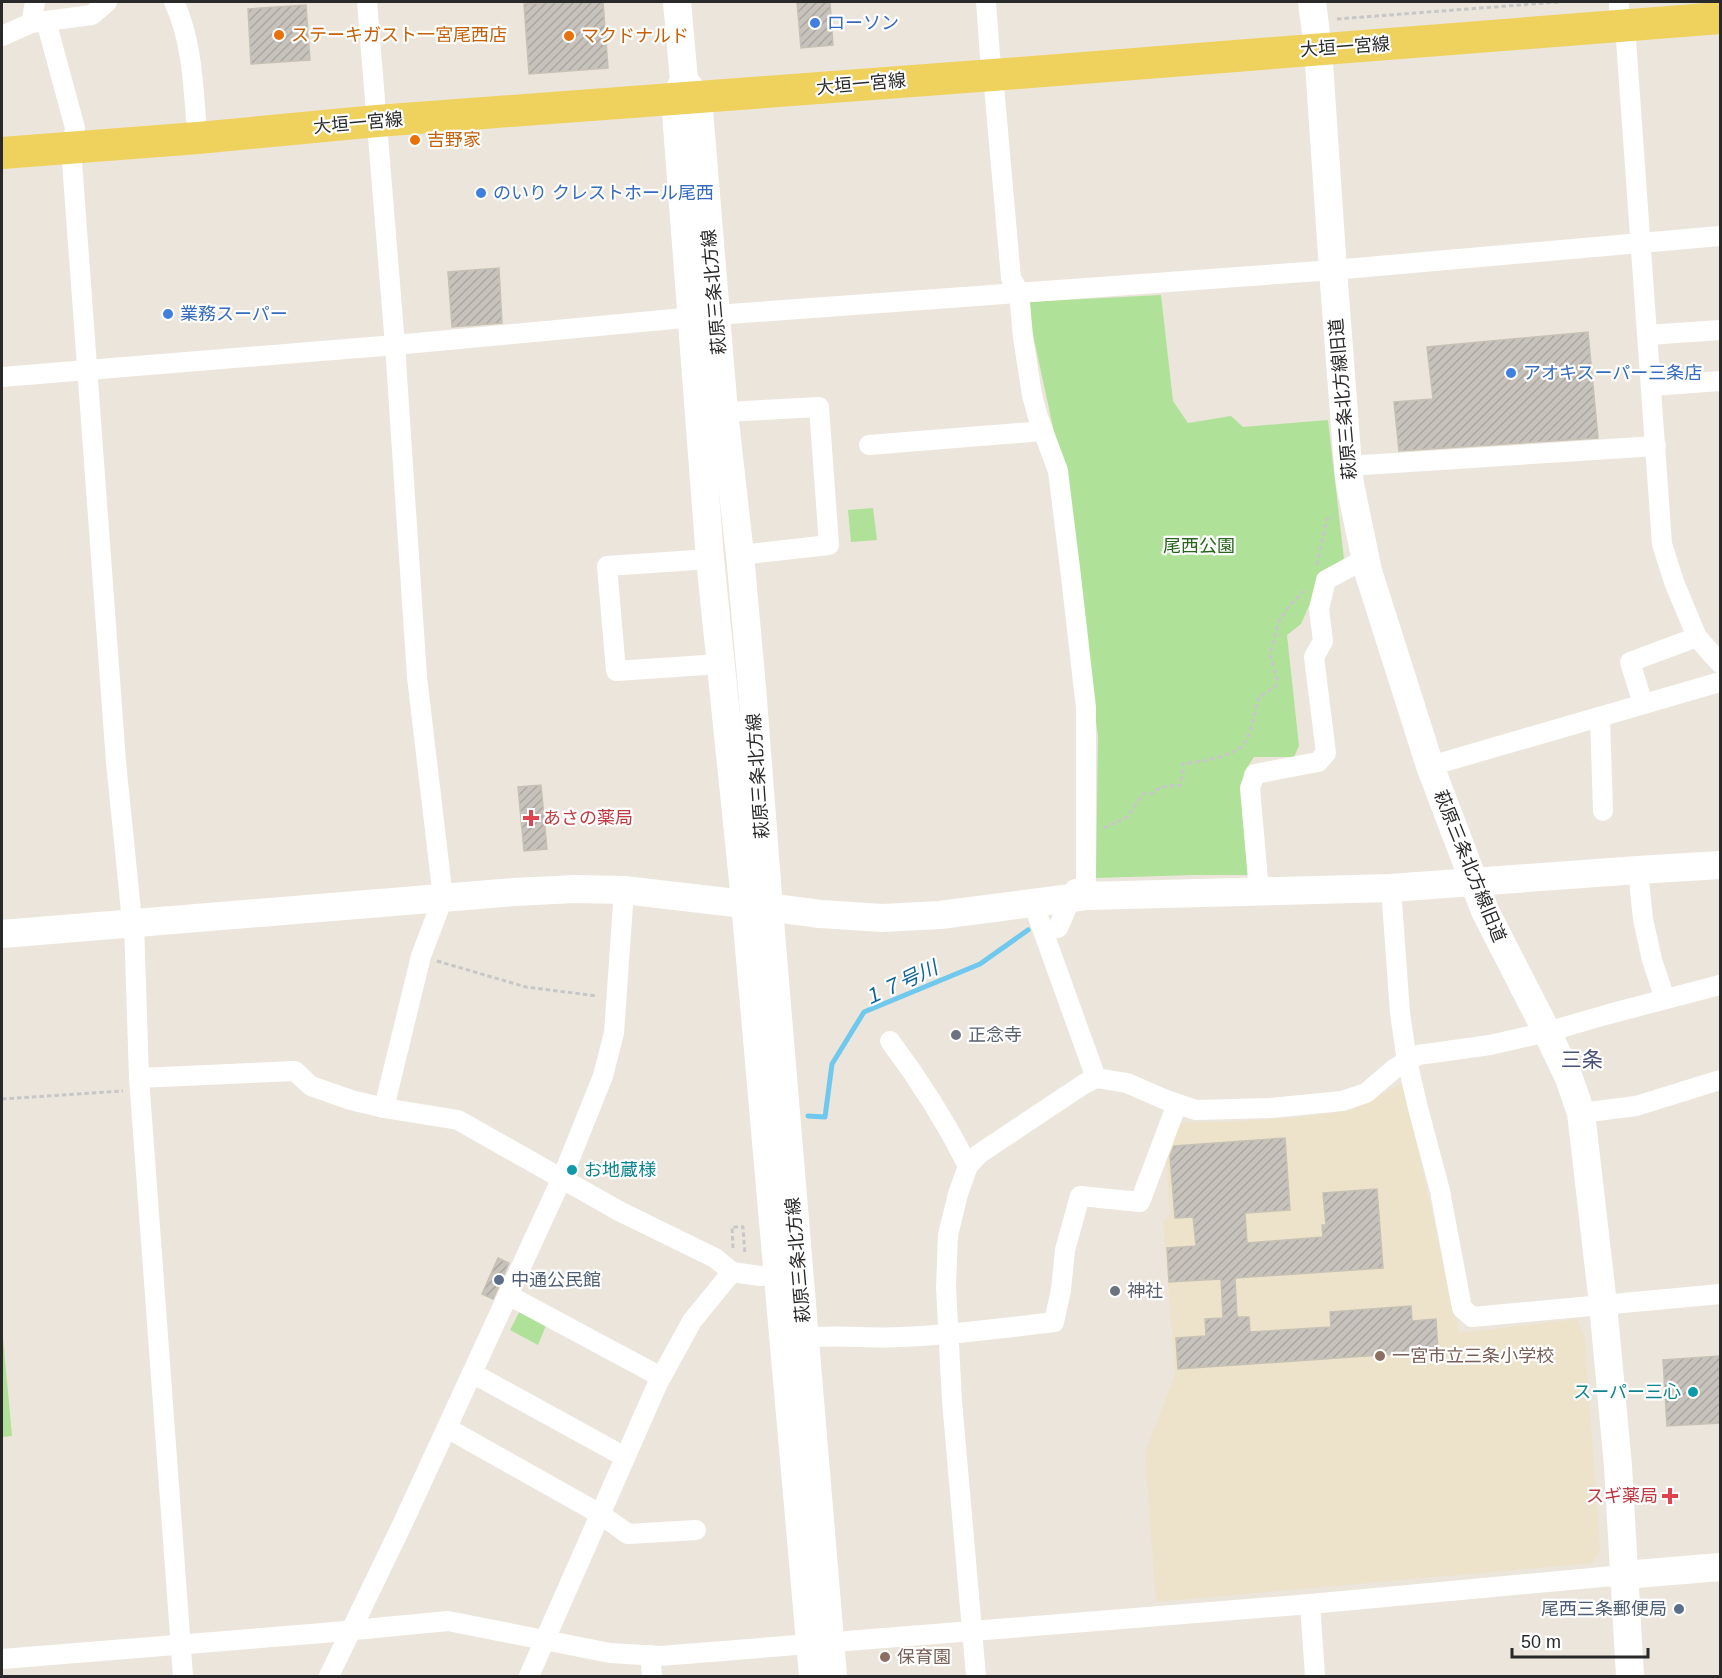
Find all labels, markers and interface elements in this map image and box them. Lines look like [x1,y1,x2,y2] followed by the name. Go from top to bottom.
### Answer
[827,13,899,33] place label: ローソン
[808,16,822,30] marker: ローソン
[291,25,507,45] place label: ステーキガスト一宮尾西店
[581,26,689,46] place label: マクドナルド
[272,28,286,42] marker: ステーキガスト一宮尾西店
[562,29,576,43] marker: マクドナルド
[1299,34,1391,60] street label: 大垣一宮線
[815,70,907,98] street label: 大垣一宮線
[312,109,404,137] street label: 大垣一宮線
[427,130,481,150] place label: 吉野家
[408,133,422,147] marker: 吉野家
[493,183,714,203] place label: のいり クレストホール尾西
[474,186,488,200] marker: のいり クレストホール尾西
[699,228,729,356] street label: 萩原三条北方線
[180,304,288,324] place label: 業務スーパー
[161,307,175,321] marker: 業務スーパー
[1326,317,1360,481] street label: 萩原三条北方線旧道
[1523,363,1702,383] place label: アオキスーパー三条店
[1504,366,1518,380] marker: アオキスーパー三条店
[1163,536,1235,556] park label: 尾西公園
[744,712,772,840] street label: 萩原三条北方線
[1430,787,1510,945] street label: 萩原三条北方線旧道
[543,808,633,828] place label: あさの薬局
[524,811,538,825] marker: あさの薬局
[859,955,943,1010] water label: １７号川
[968,1025,1022,1045] place label: 正念寺
[949,1028,963,1042] marker: 正念寺
[1561,1048,1603,1071] district label: 三条
[584,1160,656,1180] place label: お地蔵様
[565,1163,579,1177] marker: お地蔵様
[783,1196,813,1324] street label: 萩原三条北方線
[511,1270,601,1290] place label: 中通公民館
[492,1273,506,1287] marker: 中通公民館
[1127,1281,1163,1301] place label: 神社
[1108,1284,1122,1298] marker: 神社
[1392,1346,1554,1366] place label: 一宮市立三条小学校
[1373,1349,1387,1363] marker: 一宮市立三条小学校
[1573,1382,1681,1402] place label: スーパー三心
[1686,1385,1700,1399] marker: スーパー三心
[1586,1486,1658,1506] place label: スギ薬局
[1663,1489,1677,1503] marker: スギ薬局
[1541,1599,1667,1619] place label: 尾西三条郵便局
[1672,1602,1686,1616] marker: 尾西三条郵便局
[1512,1621,1648,1659] scale bar
[1521,1632,1561,1652] text: 50 m
[897,1647,951,1667] place label: 保育園
[878,1650,892,1664] marker: 保育園

